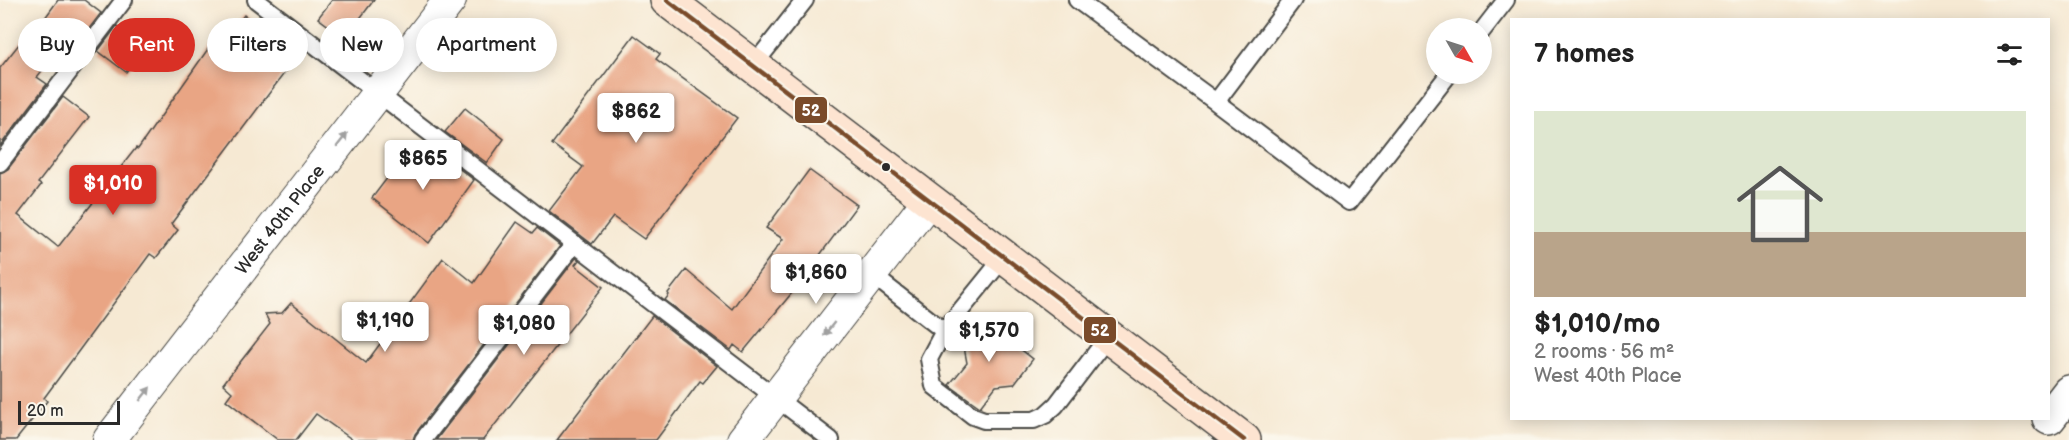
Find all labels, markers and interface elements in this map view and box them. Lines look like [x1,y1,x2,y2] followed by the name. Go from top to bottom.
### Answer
[18,18,96,72] chip: Buy
[108,18,195,72] chip: Rent
[207,18,308,72] chip: Filters
[320,18,404,72] chip: New
[416,18,557,72] chip: Apartment
[1426,18,1492,84] north arrow
[1426,18,1492,84] map controls
[1993,38,2026,71] icon: filters
[1534,39,1634,70] text: 7 homes
[600,93,672,144] pin: $862
[794,96,828,124] line badge: 52
[611,100,661,124] text: $862
[802,102,821,121] text: 52
[335,132,348,148] one-way arrow
[387,140,459,191] pin: $865
[399,147,447,171] text: $865
[1726,150,1834,258] icon: home
[231,160,329,278] street label: West 40th Place
[880,161,892,173] unlabelled marker
[64,165,162,216] pin: $1,010
[83,172,143,196] text: $1,010
[767,254,865,305] pin: $1,860
[785,261,847,285] text: $1,860
[336,302,434,353] pin: $1,190
[475,305,573,356] pin: $1,080
[356,309,414,333] text: $1,190
[1534,309,1660,340] text: $1,010/mo
[493,312,555,336] text: $1,080
[940,312,1038,363] pin: $1,570
[1083,316,1117,344] line badge: 52
[958,319,1020,343] text: $1,570
[823,322,835,337] one-way arrow
[1091,322,1110,341] text: 52
[1534,340,1674,364] text: 2 rooms · 56 m²
[1534,364,1682,388] text: West 40th Place
[138,386,150,401] one-way arrow
[18,398,120,426] scale bar
[27,402,63,421] text: 20 m

